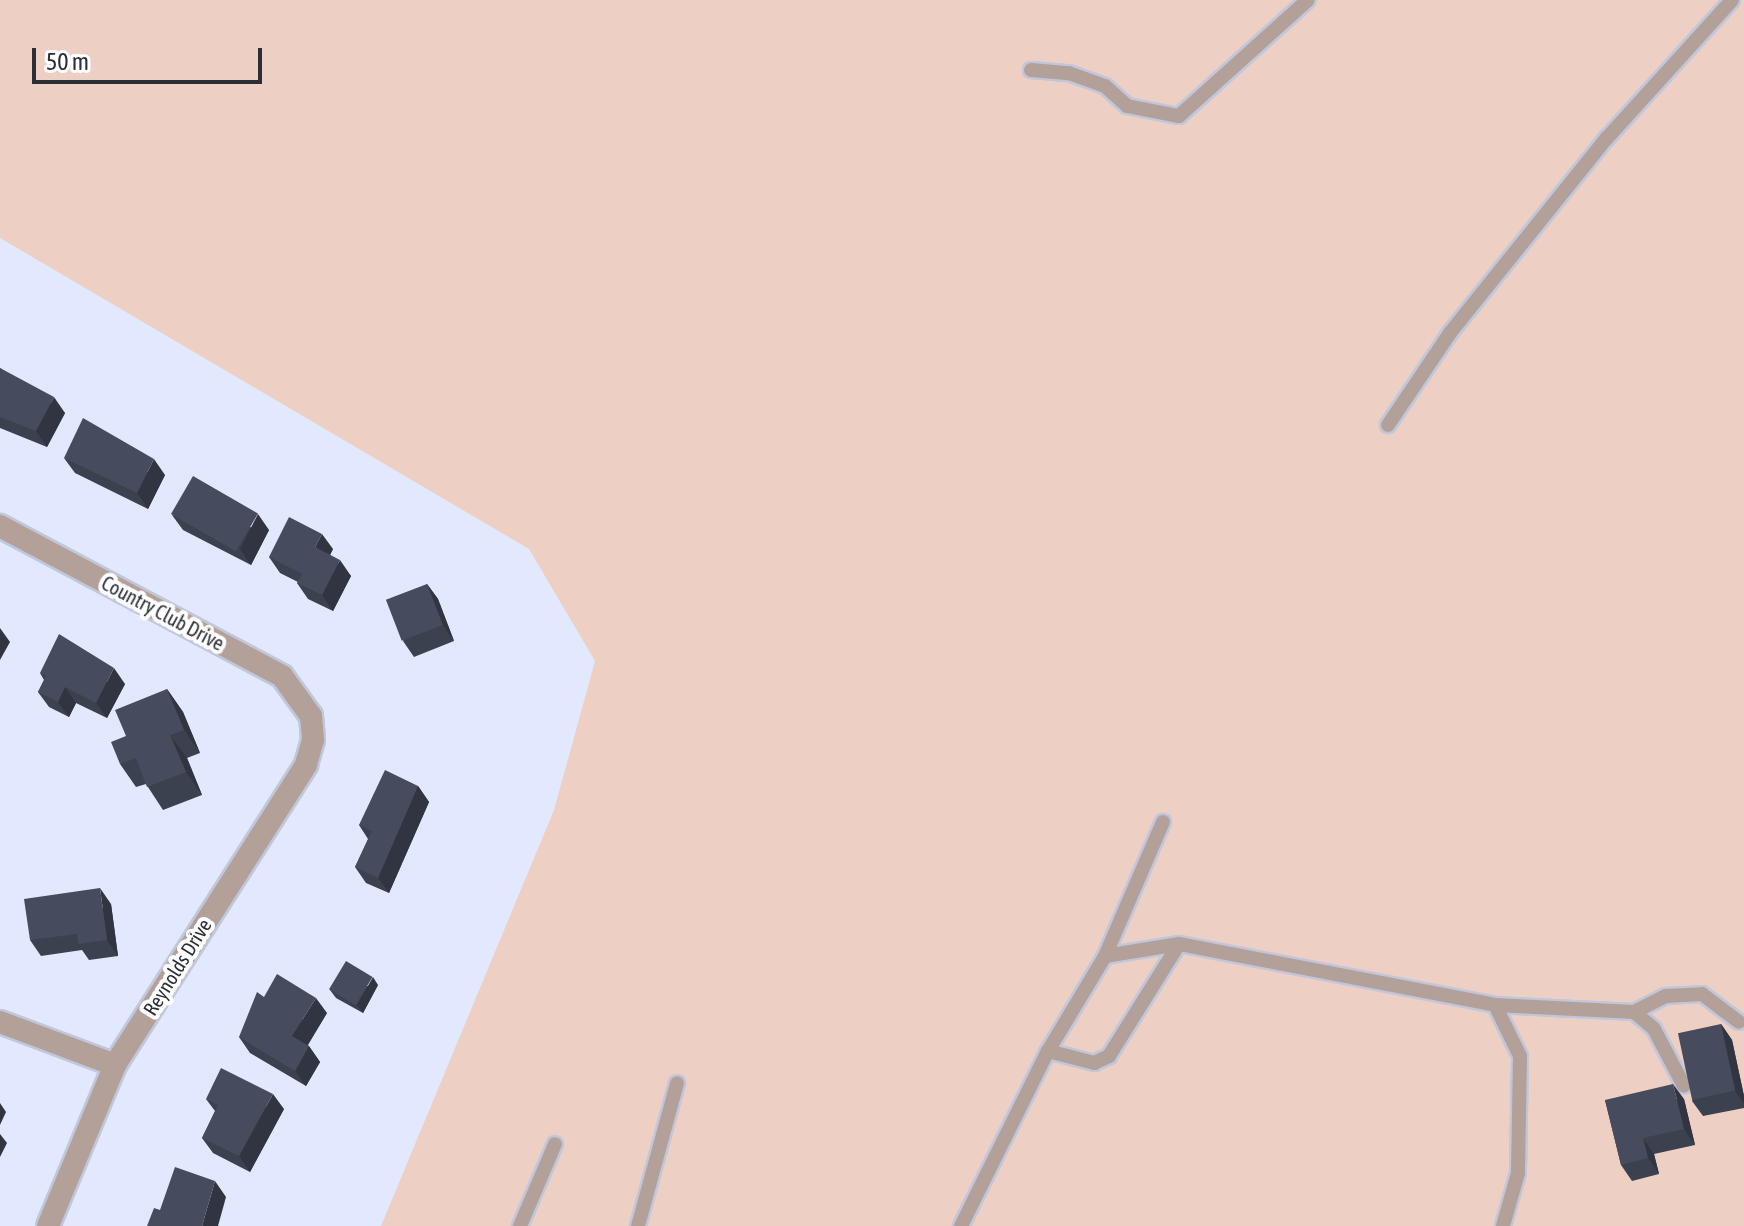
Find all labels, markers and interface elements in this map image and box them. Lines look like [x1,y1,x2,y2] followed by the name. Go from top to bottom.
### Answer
[36,32,266,82] scale bar
[46,48,89,75] text: 50 m
[98,571,228,655] street label: Country Club Drive
[138,914,216,1020] street label: Reynolds Drive

